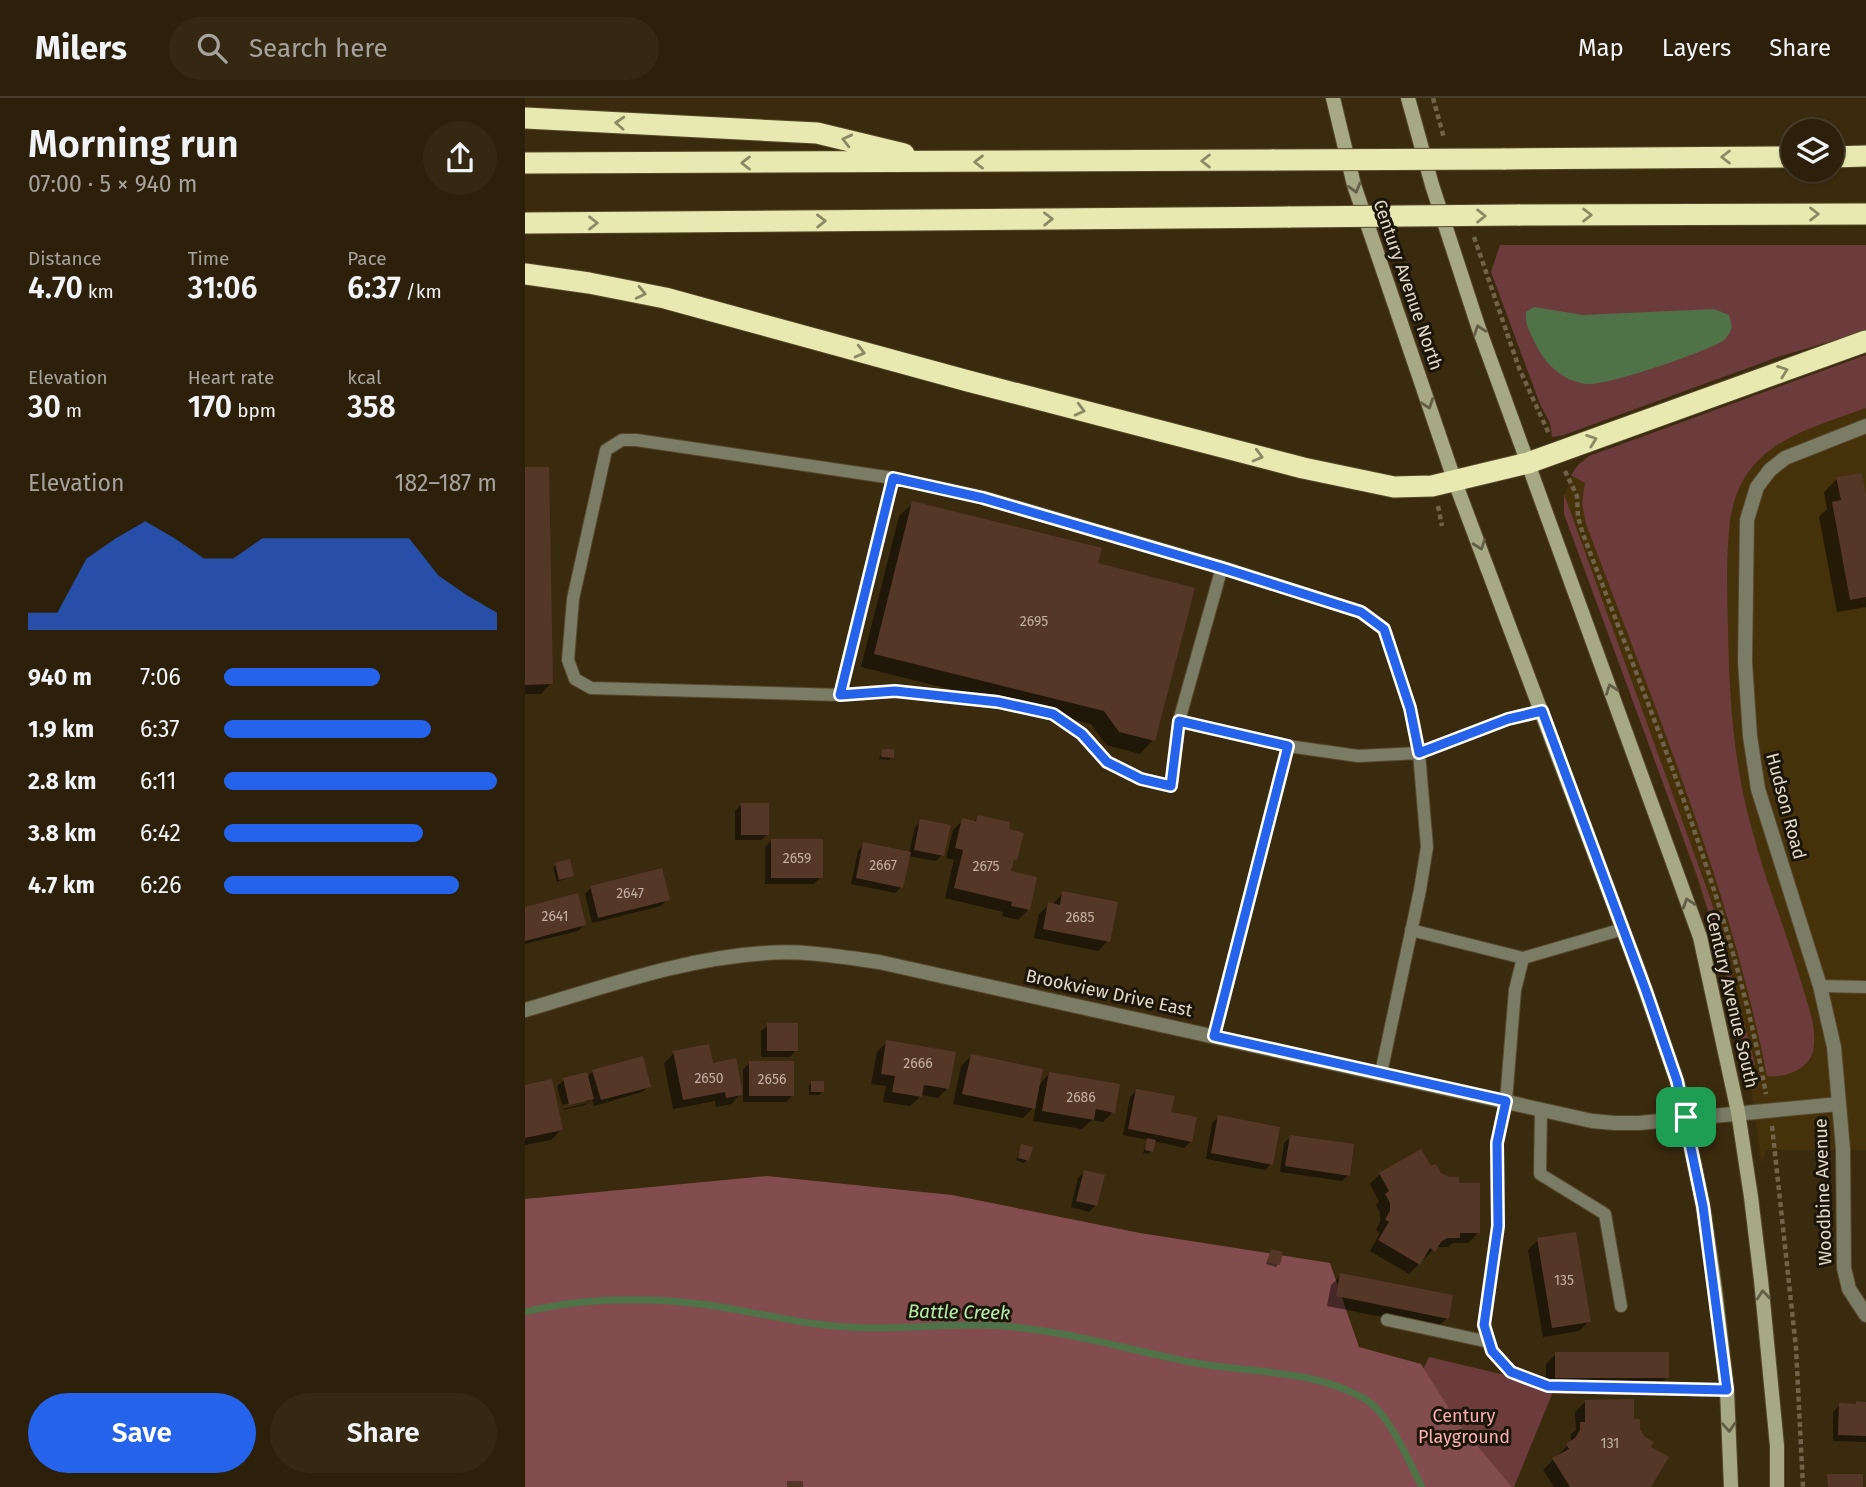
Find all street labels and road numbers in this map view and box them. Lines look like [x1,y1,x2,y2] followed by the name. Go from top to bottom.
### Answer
[1368,197,1448,373] street label: Century Avenue North
[1761,750,1811,862] street label: Hudson Road
[1701,910,1763,1090] street label: Century Avenue South
[1024,965,1195,1022] street label: Brookview Drive East
[1809,1118,1837,1266] street label: Woodbine Avenue

